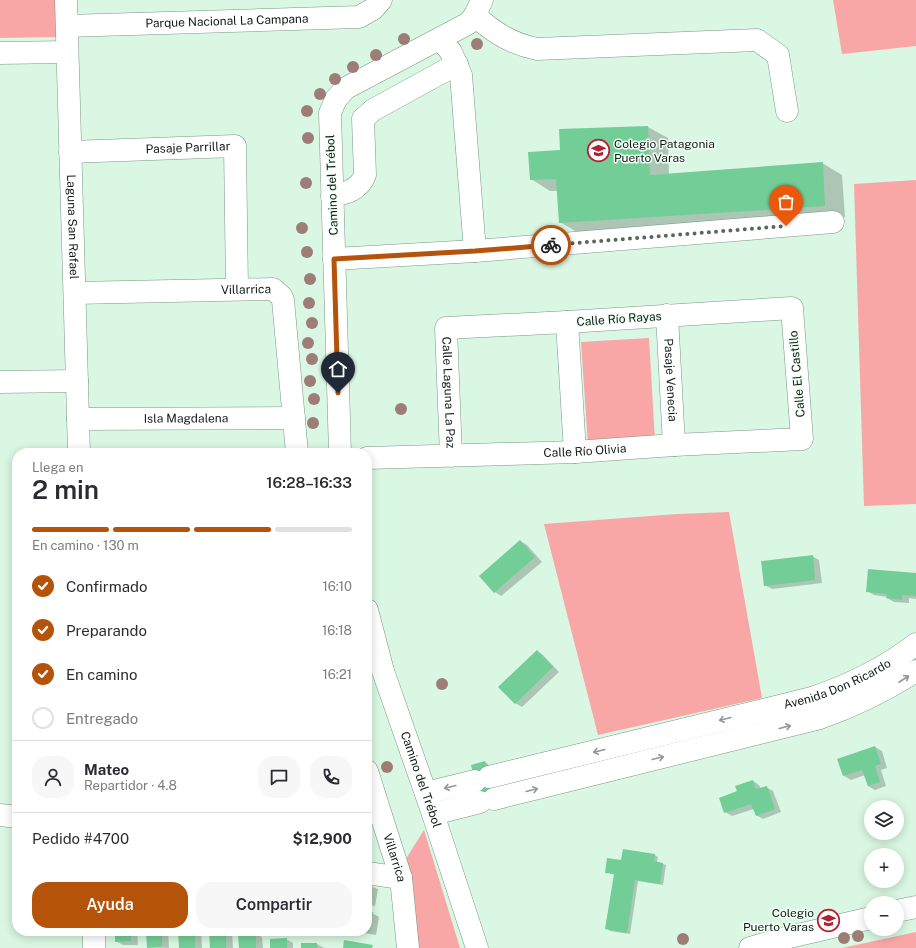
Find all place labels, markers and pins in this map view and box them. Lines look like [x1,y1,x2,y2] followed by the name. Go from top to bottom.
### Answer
[614,137,715,165] place label: Colegio Patagonia Puerto Varas
[585,138,611,164] school or university icon: Colegio Patagonia Puerto Varas
[769,185,803,226] pin
[321,352,355,393] pin
[743,906,814,934] place label: Colegio Puerto Varas
[816,907,842,933] school or university icon: Colegio Puerto Varas

